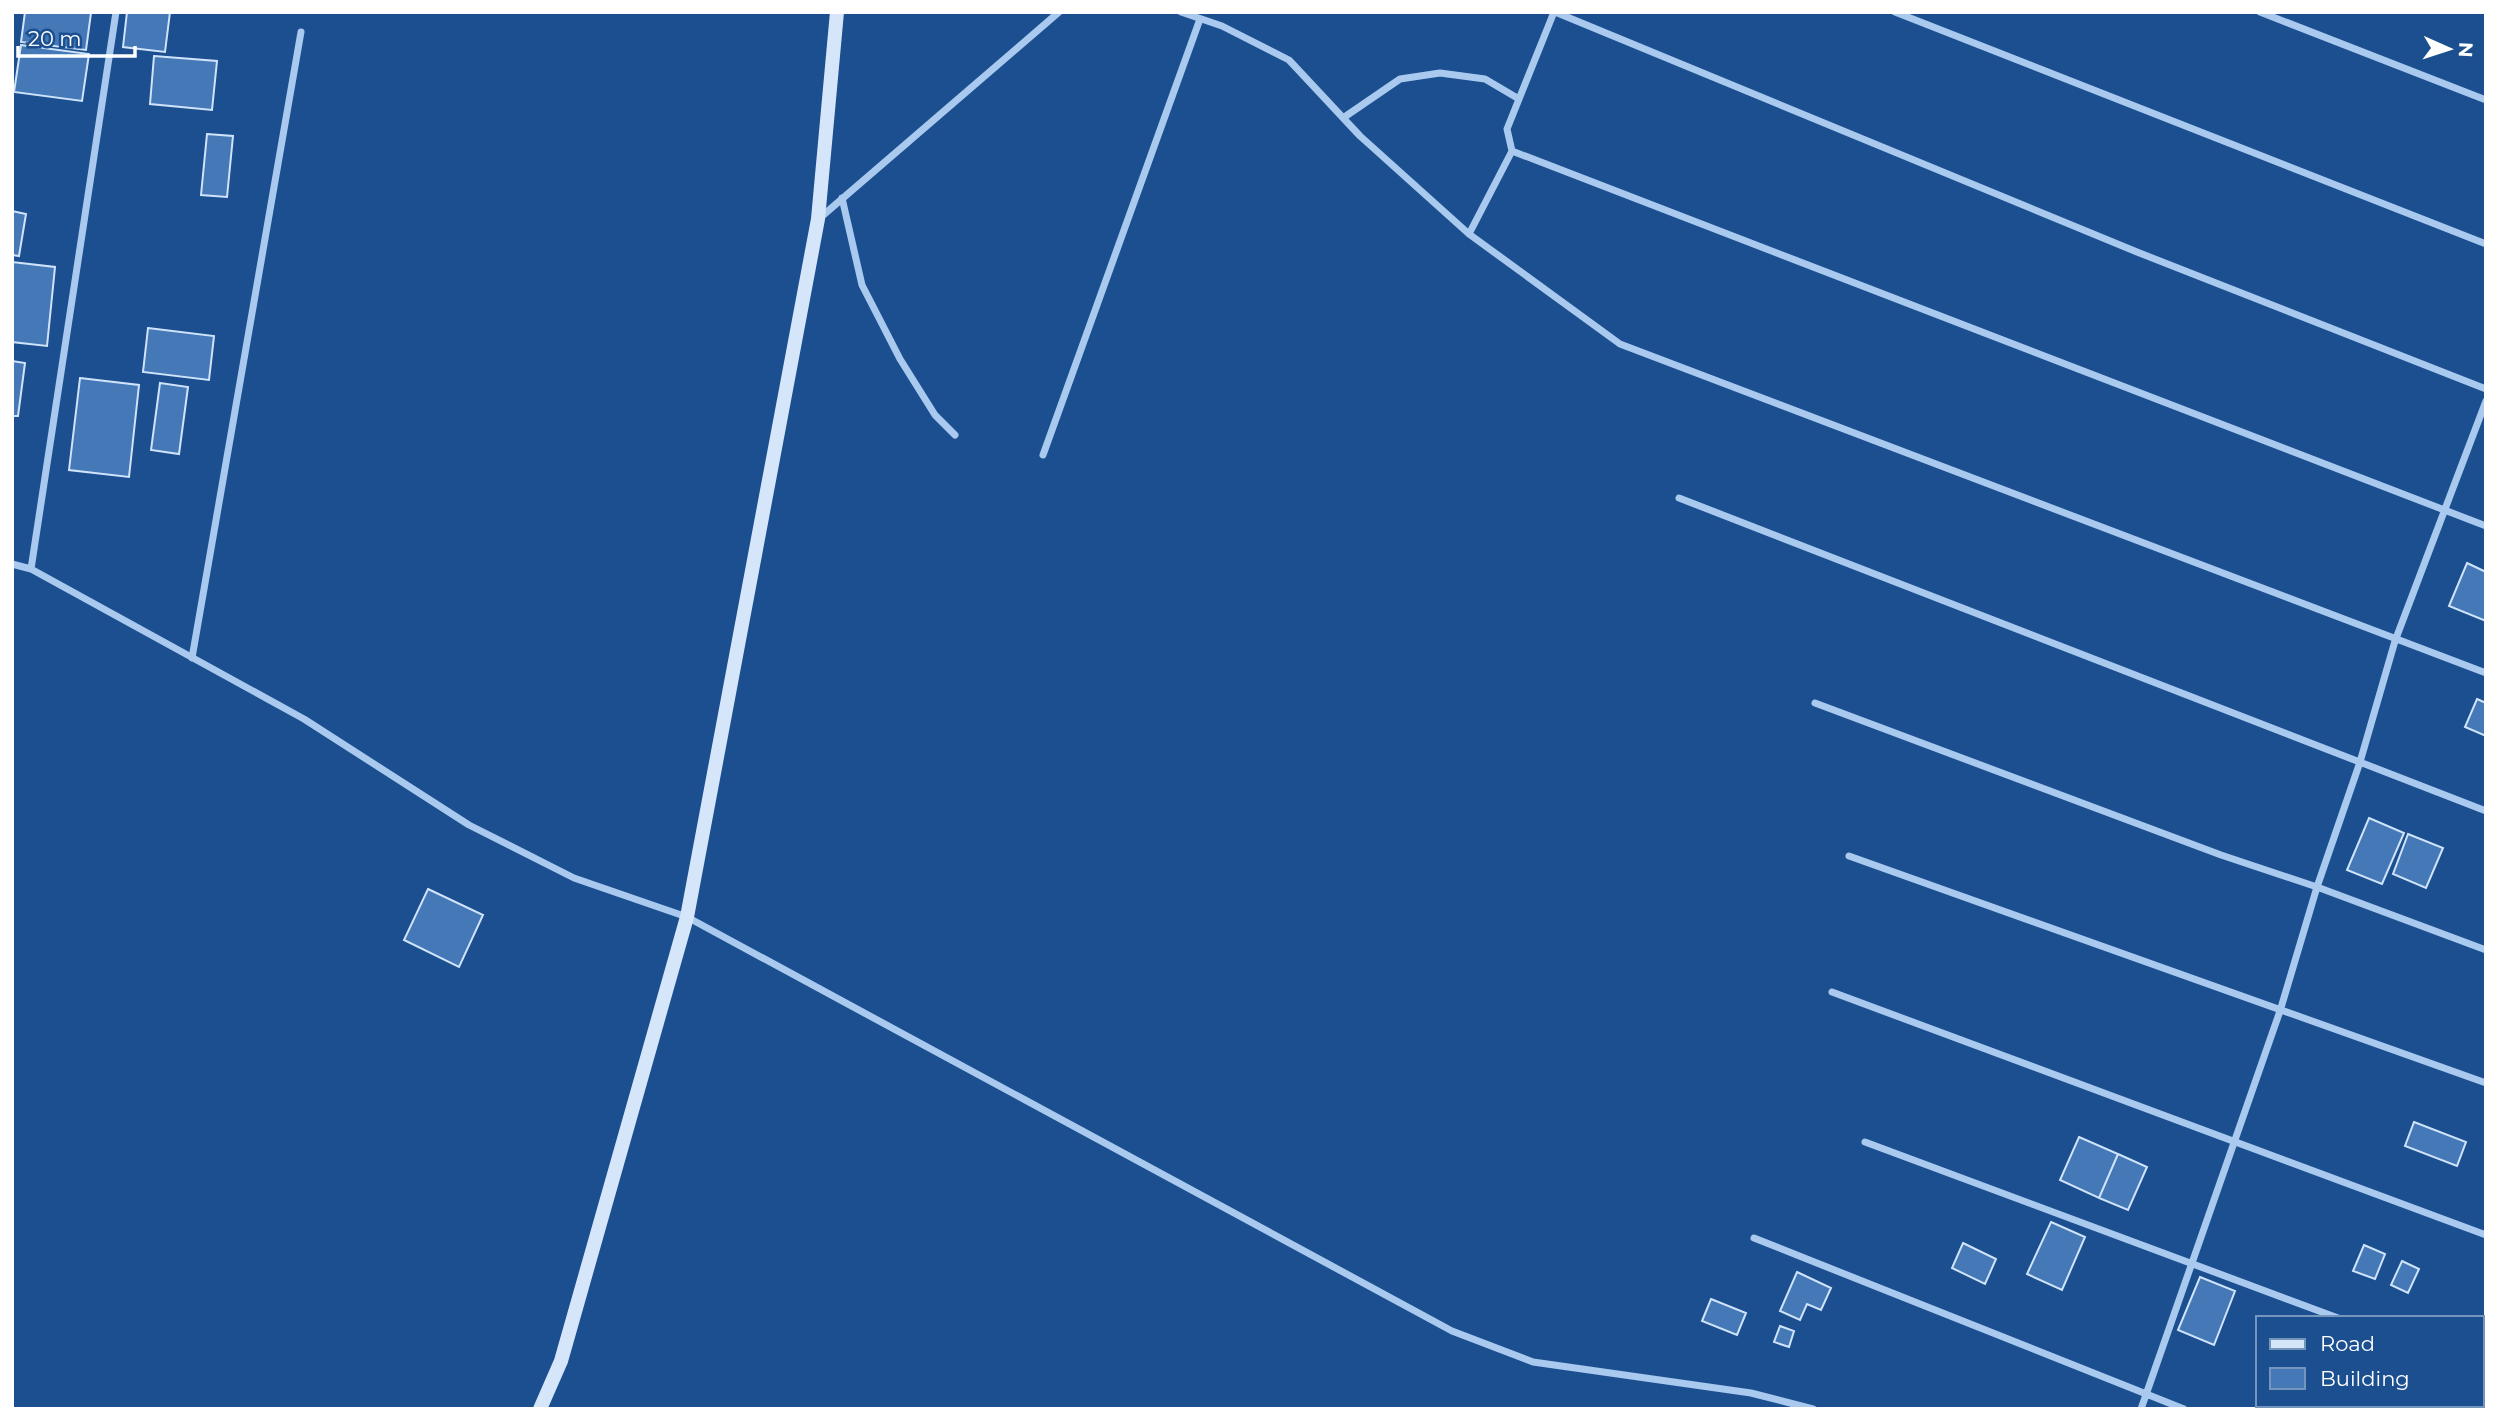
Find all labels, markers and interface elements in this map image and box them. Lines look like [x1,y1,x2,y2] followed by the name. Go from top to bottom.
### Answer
[18,14,135,58] scale bar
[2414,14,2484,84] north arrow
[28,26,82,51] text: 20 m
[2454,42,2477,58] text: N
[2256,1316,2484,1407] legend
[2320,1331,2375,1356] text: Road
[2320,1366,2410,1391] text: Building

